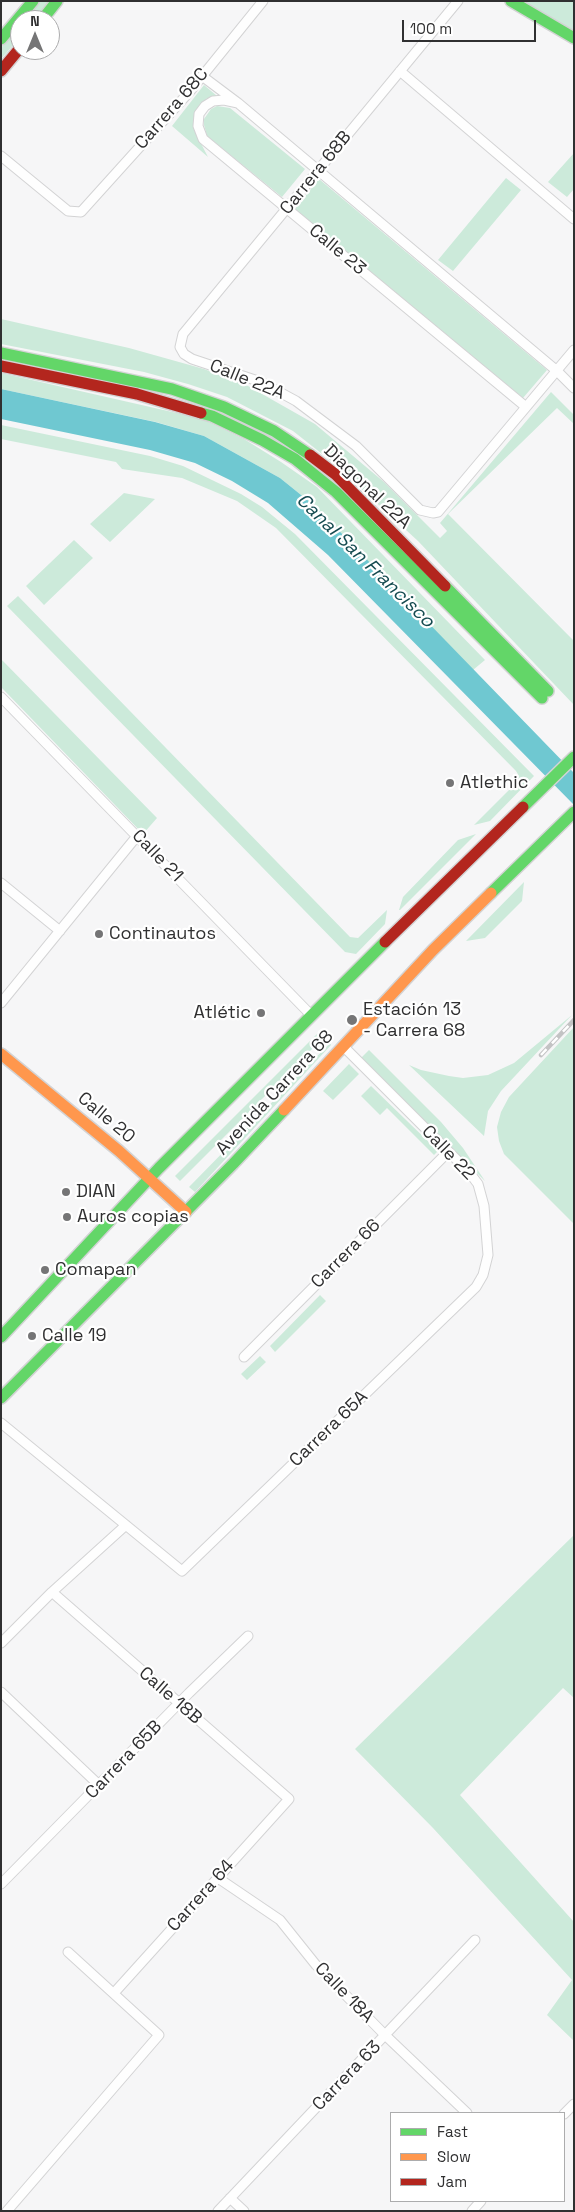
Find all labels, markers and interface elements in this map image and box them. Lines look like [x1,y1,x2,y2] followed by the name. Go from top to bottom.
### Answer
[10,10,60,60] north arrow
[405,10,539,42] scale bar
[30,12,40,30] text: N
[410,19,452,38] text: 100 m
[131,64,213,154] street label: Carrera 68C
[276,127,356,219] street label: Carrera 68B
[304,220,370,280] street label: Calle 23
[206,355,288,405] street label: Calle 22A
[319,440,415,534] street label: Diagonal 22A
[291,489,439,633] water label: Canal San Francisco
[460,772,528,794] place label: Atlethic
[444,777,456,789] marker: Atlethic
[127,825,187,887] street label: Calle 21
[109,923,216,945] place label: Continautos
[93,928,105,940] marker: Continautos
[363,999,465,1042] place label: Estación 13 - Carrera 68
[194,1002,251,1024] place label: Atlétic
[255,1007,267,1019] marker: Atlétic
[345,1013,359,1027] marker: Estación 13 - Carrera 68
[212,1026,338,1160] street label: Avenida Carrera 68
[73,1088,139,1148] street label: Calle 20
[417,1121,479,1185] street label: Calle 22
[76,1181,116,1203] place label: DIAN
[60,1186,72,1198] marker: DIAN
[77,1206,189,1228] place label: Auros copias
[61,1211,73,1223] marker: Auros copias
[307,1215,385,1293] street label: Carrera 66
[55,1259,136,1281] place label: Comapan
[39,1264,51,1276] marker: Comapan
[42,1325,107,1347] place label: Calle 19
[26,1330,38,1342] marker: Calle 19
[285,1386,373,1472] street label: Carrera 65A
[134,1663,206,1729] street label: Calle 18B
[81,1716,167,1804] street label: Carrera 65B
[163,1856,239,1936] street label: Carrera 64
[310,1958,378,2028] street label: Calle 18A
[308,2036,386,2116] street label: Carrera 63
[390,2112,565,2202] legend
[437,2122,468,2141] text: Fast
[437,2147,471,2166] text: Slow
[437,2172,467,2191] text: Jam

